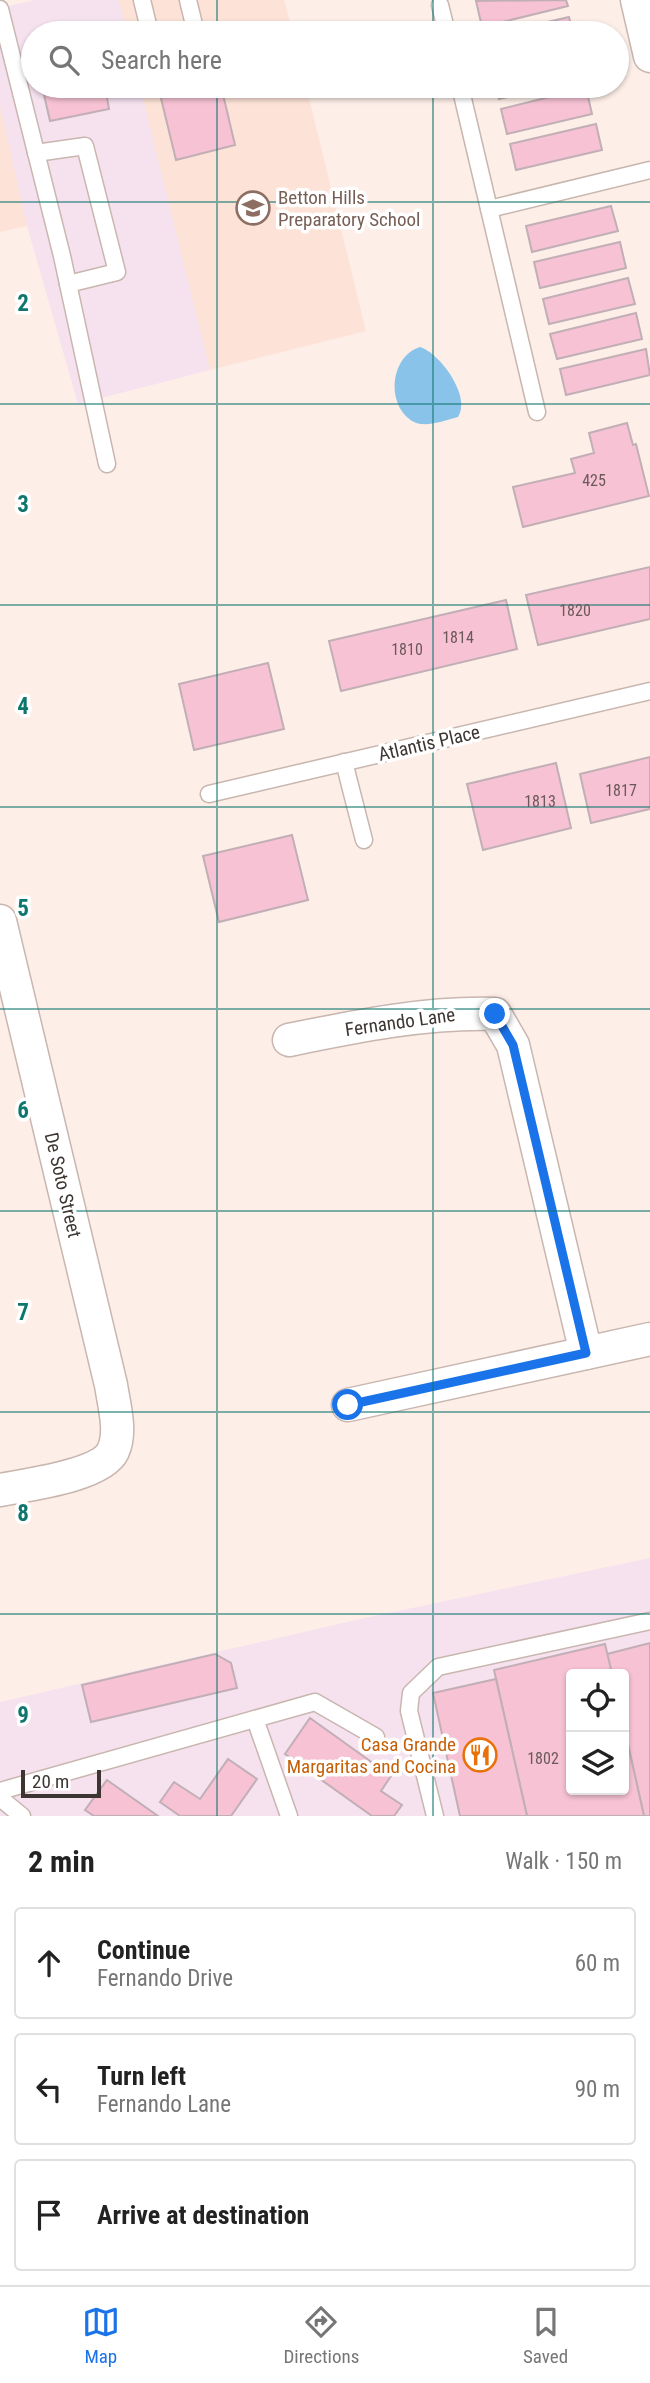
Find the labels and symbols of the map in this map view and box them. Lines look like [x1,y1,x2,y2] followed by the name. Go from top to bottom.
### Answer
[278,186,420,231] place label: Betton Hills Preparatory School
[234,189,272,227] school or university icon: Betton Hills Preparatory School
[17,290,29,317] text: 2
[582,471,606,490] house number: 425
[17,491,29,518] text: 3
[559,601,591,620] house number: 1820
[442,628,474,647] house number: 1814
[391,640,423,659] house number: 1810
[17,693,29,720] text: 4
[376,720,482,766] street label: Atlantis Place
[605,781,637,800] house number: 1817
[524,792,556,811] house number: 1813
[17,895,29,922] text: 5
[479,998,510,1029] route end
[344,1003,457,1041] street label: Fernando Lane
[17,1097,29,1124] text: 6
[40,1130,86,1240] street label: De Soto Street
[17,1299,29,1326] text: 7
[332,1389,363,1420] route start
[17,1500,29,1527] text: 8
[17,1702,29,1729] text: 9
[287,1733,456,1778] place label: Casa Grande Margaritas and Cocina
[461,1736,499,1774] restaurant icon: Casa Grande Margaritas and Cocina
[527,1749,559,1768] house number: 1802
[21,1767,102,1799] scale bar

